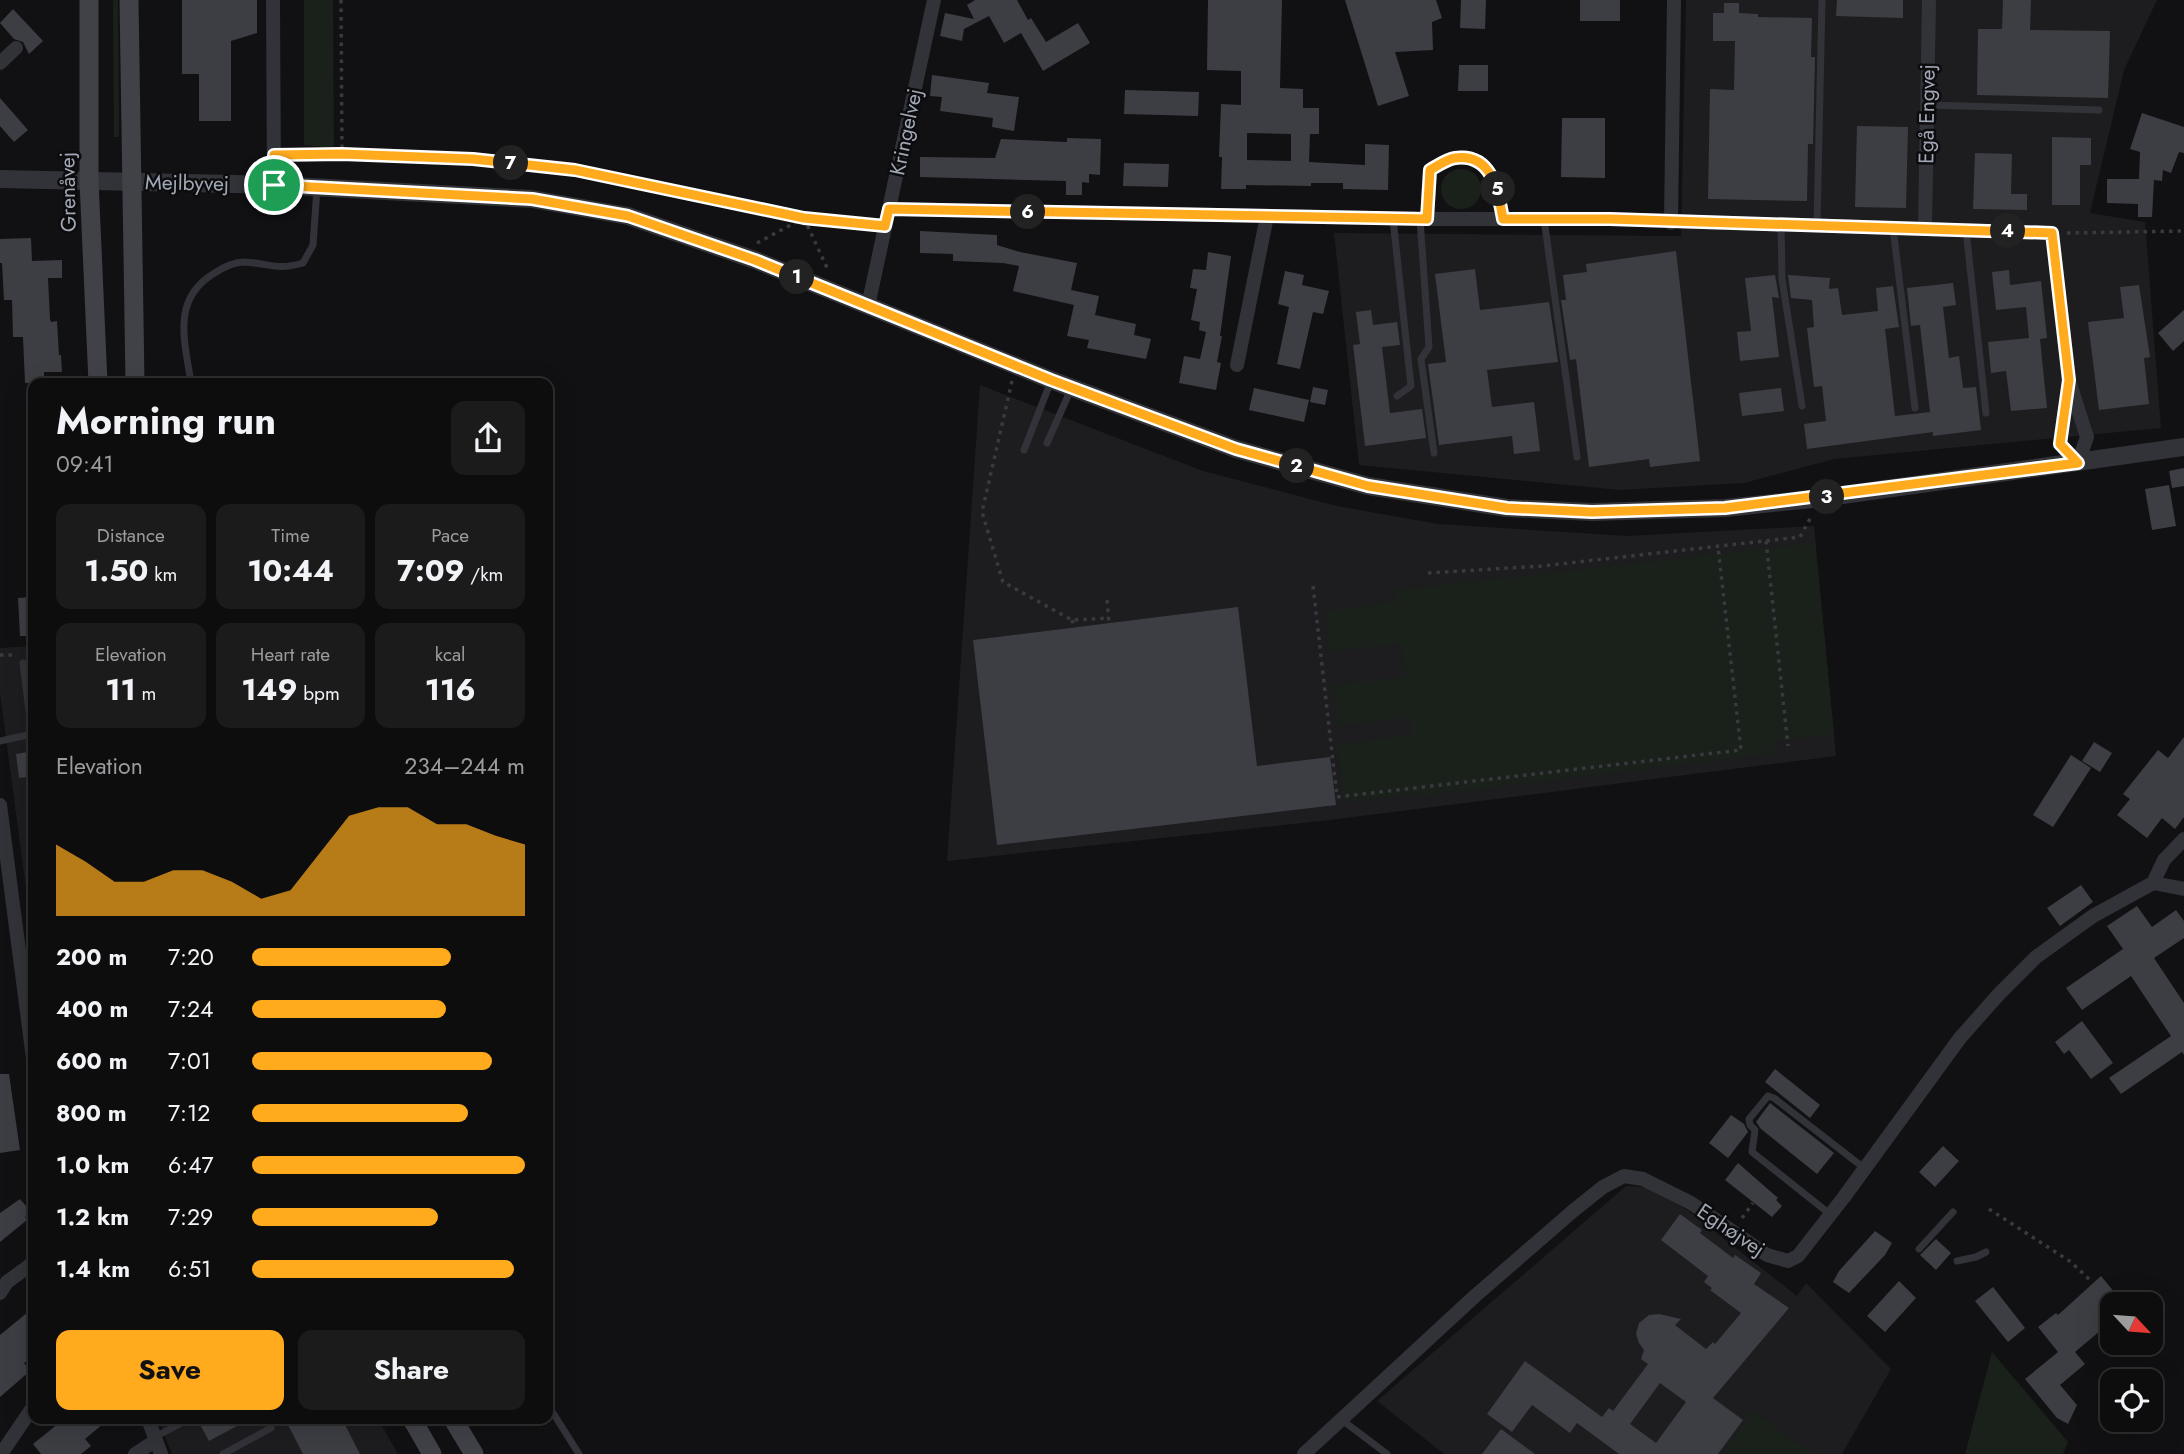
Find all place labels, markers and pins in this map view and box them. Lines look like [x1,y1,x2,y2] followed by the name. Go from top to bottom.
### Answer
[494,146,528,180] pin: 7
[244,155,304,215] pin
[1480,172,1516,206] pin: 5
[1010,194,1046,230] pin: 6
[1990,214,2025,248] pin: 4
[780,260,814,294] pin: 1
[1280,448,1314,484] pin: 2
[1810,480,1844,514] pin: 3

